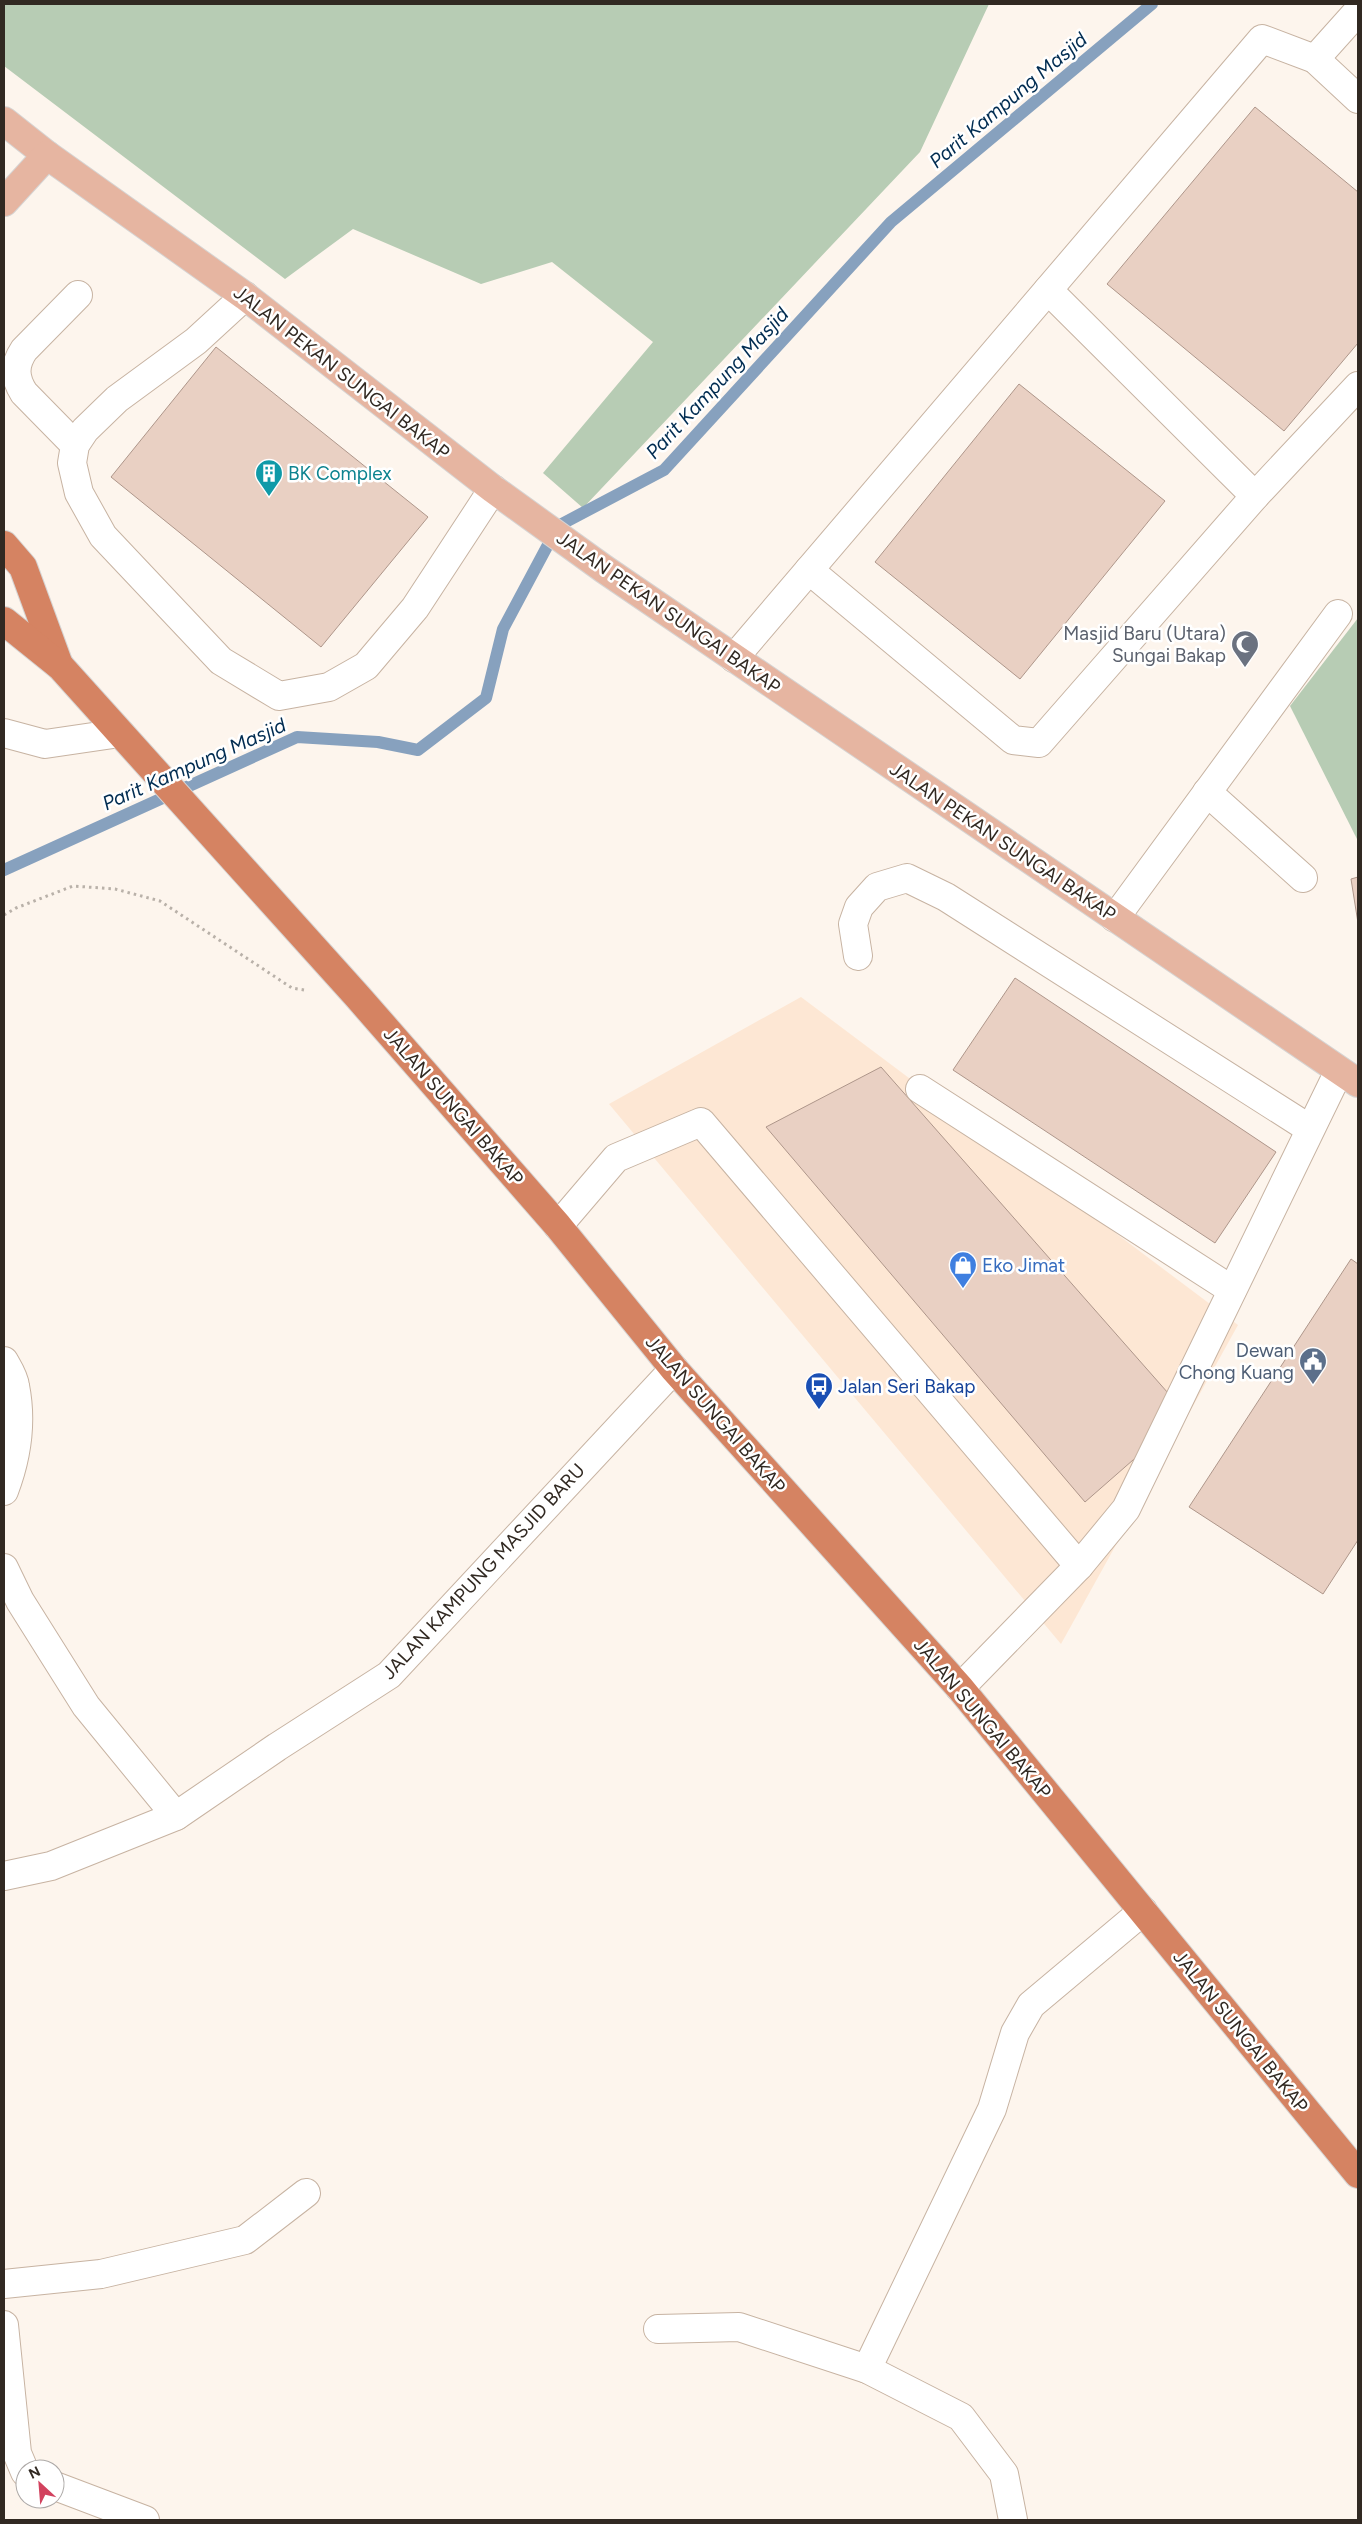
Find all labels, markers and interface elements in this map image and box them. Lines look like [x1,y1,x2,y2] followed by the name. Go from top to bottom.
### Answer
[924,27,1092,173] water label: Parit Kampung Masjid
[229,281,454,464] street label: JALAN PEKAN SUNGAI BAKAP
[641,302,794,464] water label: Parit Kampung Masjid
[254,458,284,497] building icon: BK Complex
[288,462,392,485] place label: BK Complex
[552,526,785,699] street label: JALAN PEKAN SUNGAI BAKAP
[1063,622,1226,667] place label: Masjid Baru (Utara) Sungai Bakap
[1230,629,1260,668] mosque icon: Masjid Baru (Utara) Sungai Bakap
[98,713,290,815] water label: Parit Kampung Masjid
[885,757,1120,926] street label: JALAN PEKAN SUNGAI BAKAP
[379,1023,528,1190] street label: JALAN SUNGAI BAKAP
[948,1250,978,1289] shop icon: Eko Jimat
[982,1254,1065,1277] place label: Eko Jimat
[641,1331,790,1498] street label: JALAN SUNGAI BAKAP
[1179,1339,1294,1384] place label: Dewan Chong Kuang
[1298,1346,1328,1385] public building icon: Dewan Chong Kuang
[804,1371,834,1410] bus stop icon: Jalan Seri Bakap
[838,1375,975,1398] place label: Jalan Seri Bakap
[377,1459,590,1684] street label: JALAN KAMPUNG MASJID BARU
[909,1634,1056,1803] street label: JALAN SUNGAI BAKAP
[1168,1946,1313,2117] street label: JALAN SUNGAI BAKAP
[15,2459,65,2509] north arrow
[26,2463,43,2483] text: N

